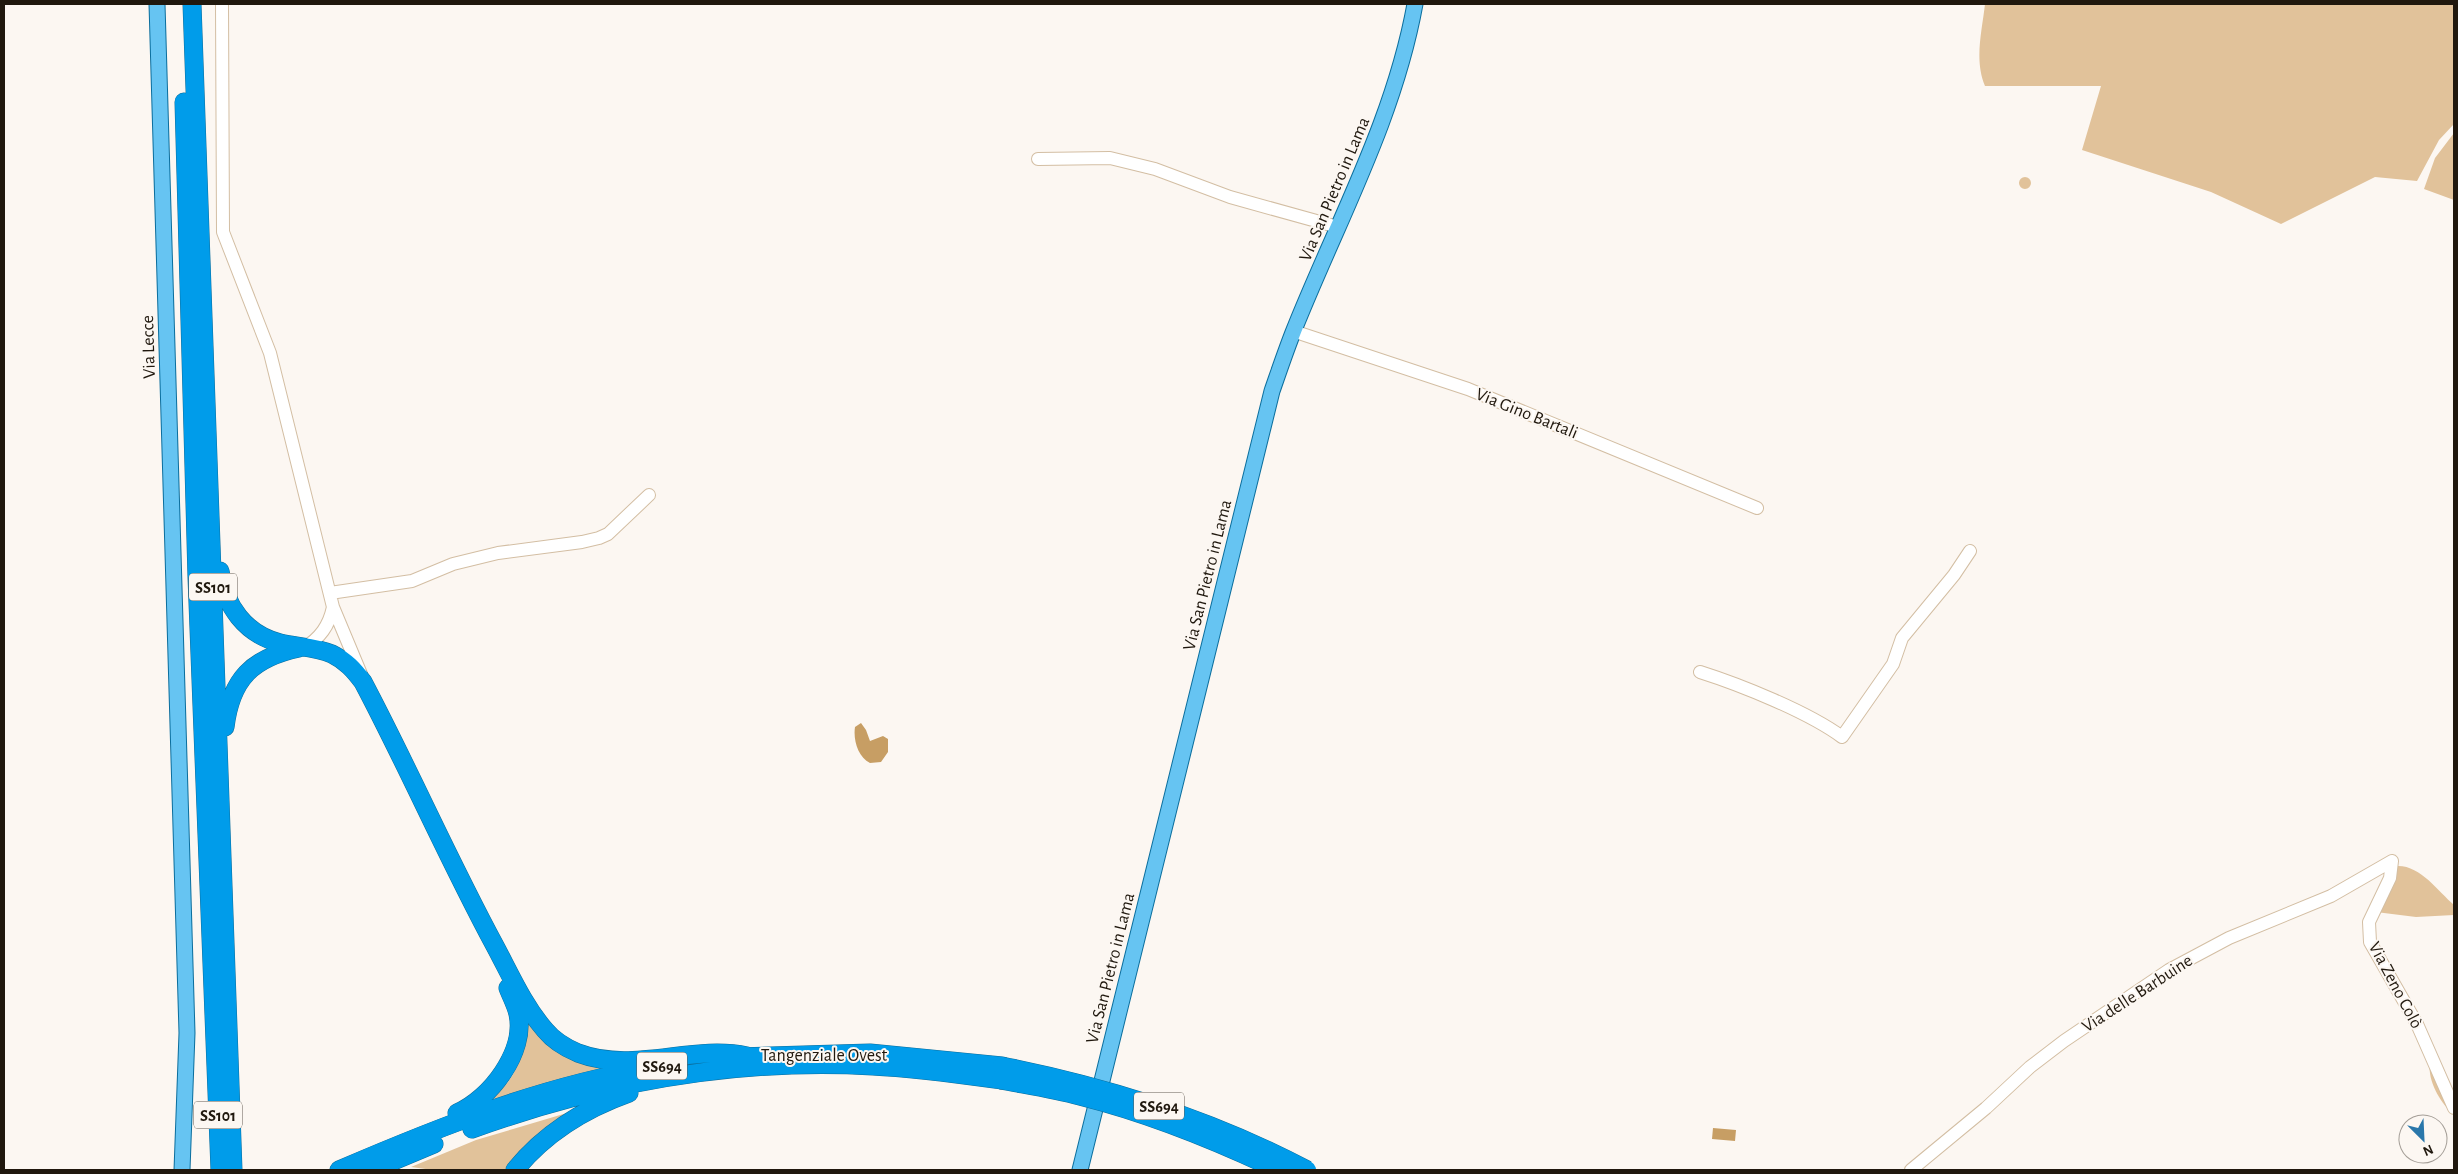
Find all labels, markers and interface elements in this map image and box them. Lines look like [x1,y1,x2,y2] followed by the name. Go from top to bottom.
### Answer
[1296,115,1373,264] street label: Via San Pietro in Lama
[139,315,159,379] street label: Via Lecce
[1473,385,1580,443] street label: Via Gino Bartali
[1181,498,1235,652] street label: Via San Pietro in Lama
[189,574,237,600] road number: SS101
[1084,891,1138,1045] street label: Via San Pietro in Lama
[2365,939,2426,1032] street label: Via Zeno Colò
[2079,952,2196,1036] street label: Via delle Barbuine
[761,1047,888,1065] street label: Tangenziale Ovest
[637,1052,687,1080] road number: SS694
[1134,1092,1184,1120] road number: SS694
[194,1102,242,1128] road number: SS101
[2398,1114,2448,1164] north arrow
[2421,1142,2435,1158] text: N

